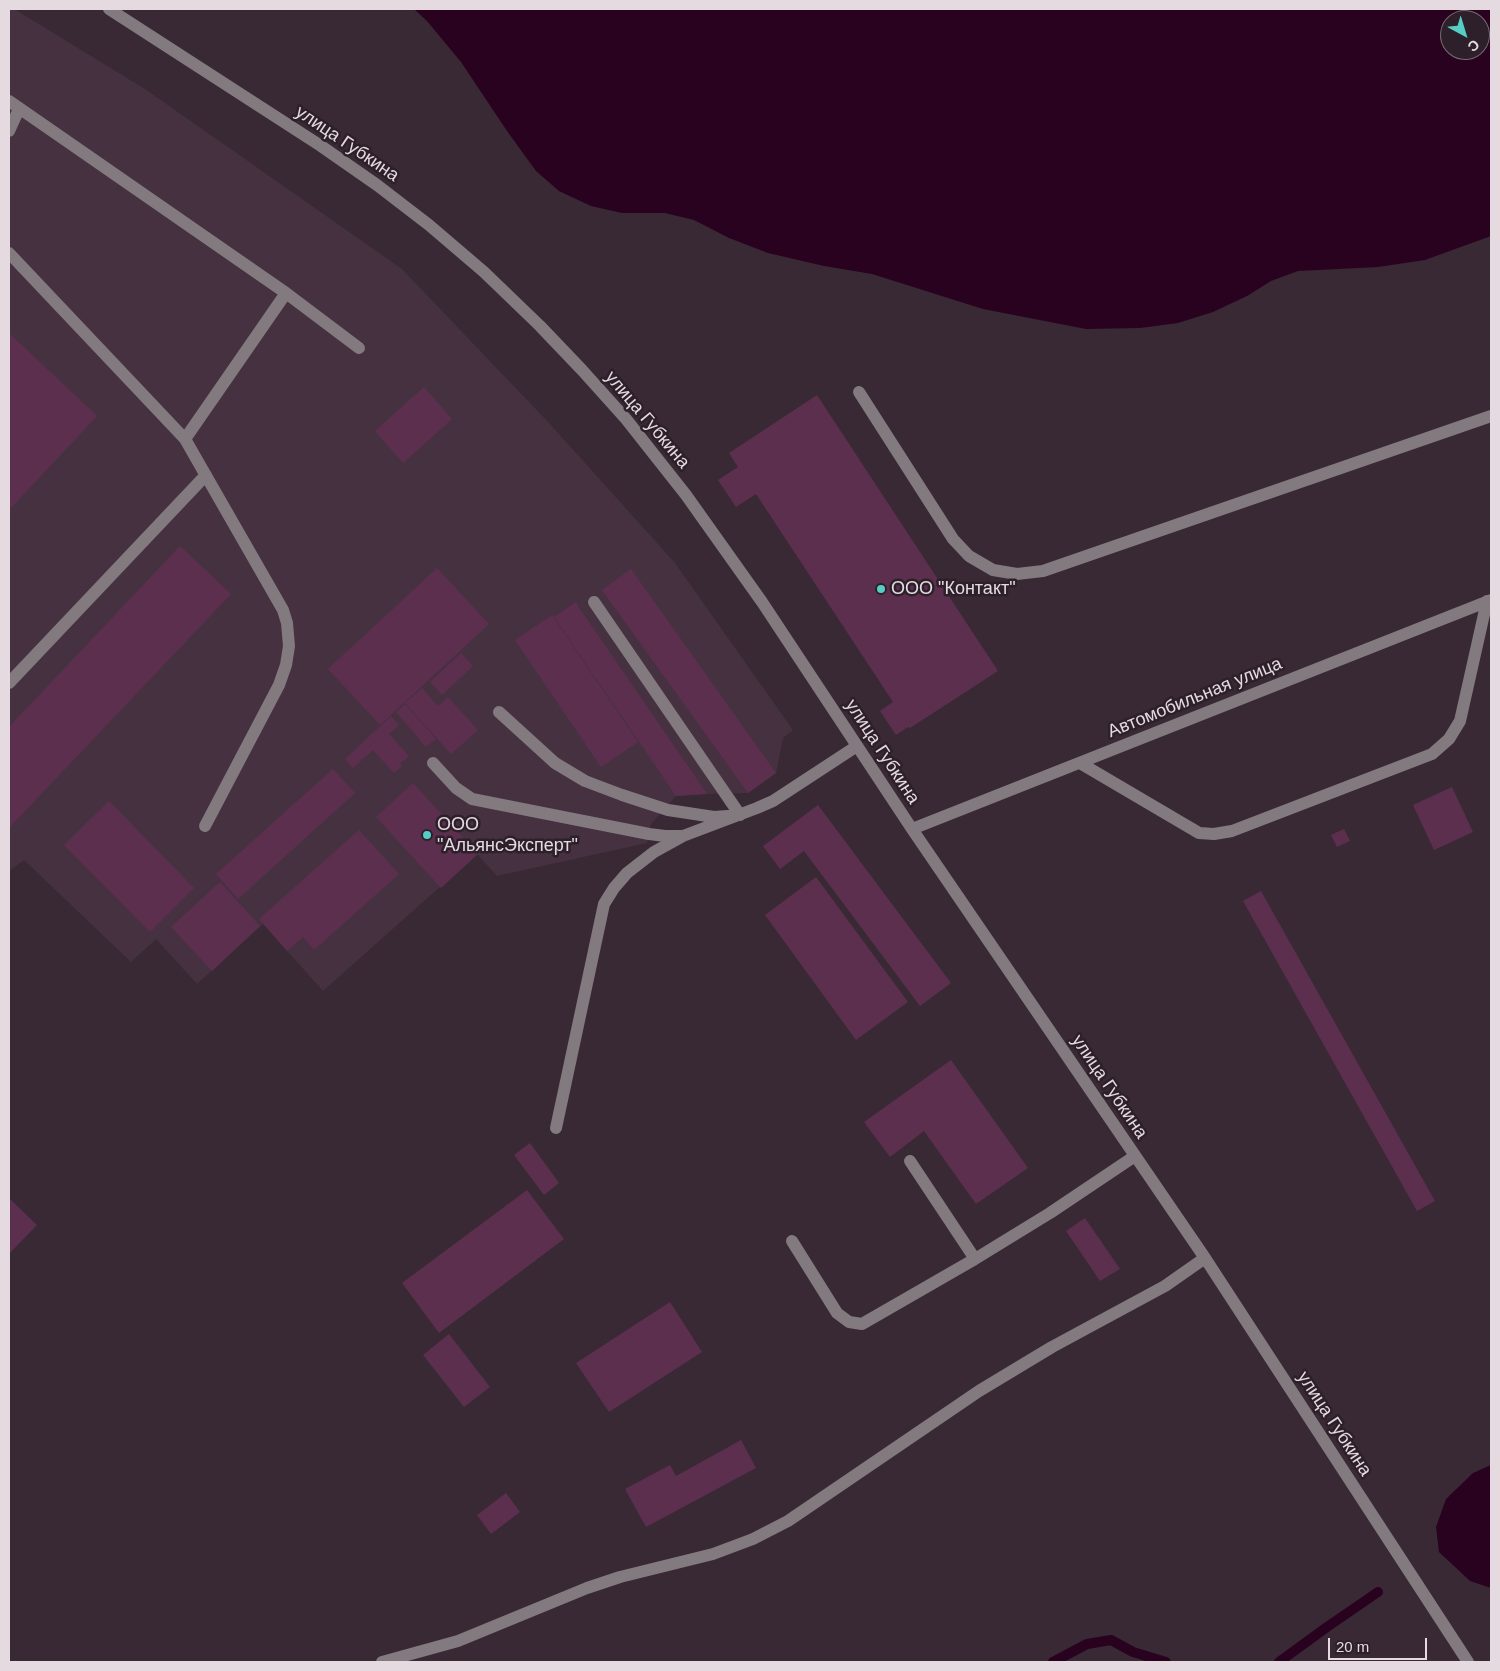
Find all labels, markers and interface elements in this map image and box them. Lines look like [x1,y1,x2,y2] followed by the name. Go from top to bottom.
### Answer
[1440,10,1490,60] north arrow
[1465,36,1483,55] text: С
[291,101,403,187] street label: улица Губкина
[600,367,694,473] street label: улица Губкина
[891,578,1016,600] place label: ООО "Контакт"
[875,583,887,595] marker: ООО "Контакт"
[1105,653,1285,743] street label: Автомобильная улица
[840,696,924,808] street label: улица Губкина
[437,814,578,856] place label: ООО "АльянсЭксперт"
[421,829,433,841] marker: ООО "АльянсЭксперт"
[1066,1031,1152,1143] street label: улица Губкина
[1292,1368,1376,1480] street label: улица Губкина
[1330,1628,1429,1660] scale bar
[1336,1638,1369,1655] text: 20 m

